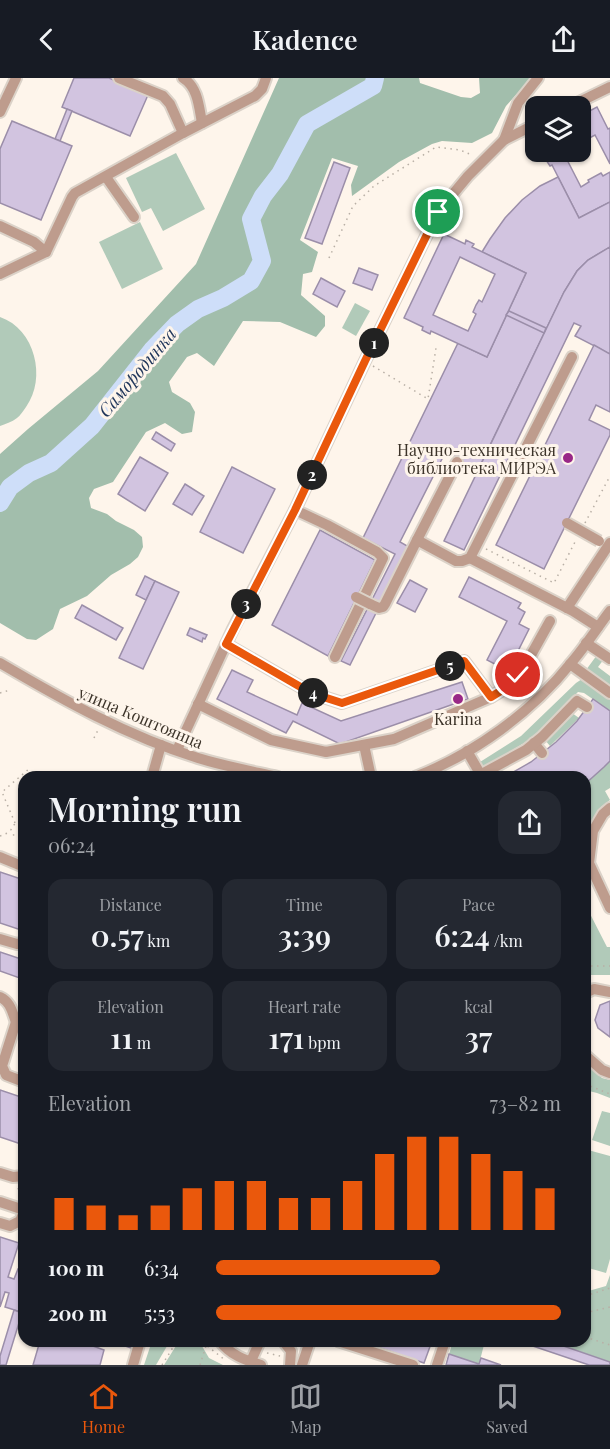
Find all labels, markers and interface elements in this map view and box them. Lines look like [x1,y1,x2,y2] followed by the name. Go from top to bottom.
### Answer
[252,21,358,57] text: Kadence
[30,23,63,56] icon: back
[547,23,580,56] icon: share
[525,96,591,162] map controls
[525,96,591,162] button: layers
[412,186,463,237] pin
[421,195,454,228] icon: arrive
[93,322,181,422] water label: Самородинка
[359,328,389,358] pin: 1
[371,332,377,353] text: 1
[397,439,557,478] place label: Научно-техническая библиотека МИРЭА
[561,451,575,465] marker: Научно-техническая библиотека МИРЭА
[297,460,327,490] pin: 2
[308,464,316,485] text: 2
[231,589,261,619] pin: 3
[242,593,250,614] text: 3
[492,649,543,700] pin
[435,651,465,681] pin: 5
[446,655,454,676] text: 5
[501,658,534,691] icon: check
[298,678,328,708] pin: 4
[75,681,207,753] street label: улица Коштоянца
[309,682,317,703] text: 4
[451,692,465,706] marker: Karina
[434,708,482,729] place label: Karina
[48,786,242,830] text: Morning run
[498,791,561,854] button: share
[48,831,95,858] text: 06:24
[99,894,162,915] text: Distance
[286,894,323,915] text: Time
[462,894,495,915] text: Pace
[91,915,144,955] text: 0.57
[278,915,331,955] text: 3:39
[434,915,490,955] text: 6:24
[144,930,170,951] text: km
[490,930,523,951] text: /km
[97,996,164,1017] text: Elevation
[268,996,341,1017] text: Heart rate
[464,996,493,1017] text: kcal
[110,1017,133,1057] text: 11
[268,1017,304,1057] text: 171
[465,1017,492,1057] text: 37
[133,1032,151,1053] text: m
[304,1032,341,1053] text: bpm
[48,1089,131,1116] text: Elevation
[490,1089,561,1116] text: 73–82 m
[48,1254,104,1281] text: 100 m
[144,1254,179,1281] text: 6:34
[48,1299,107,1326] text: 200 m
[144,1299,175,1326] text: 5:53
[82,1380,125,1437] tab: Home
[289,1380,322,1437] tab: Map
[486,1380,528,1437] tab: Saved

